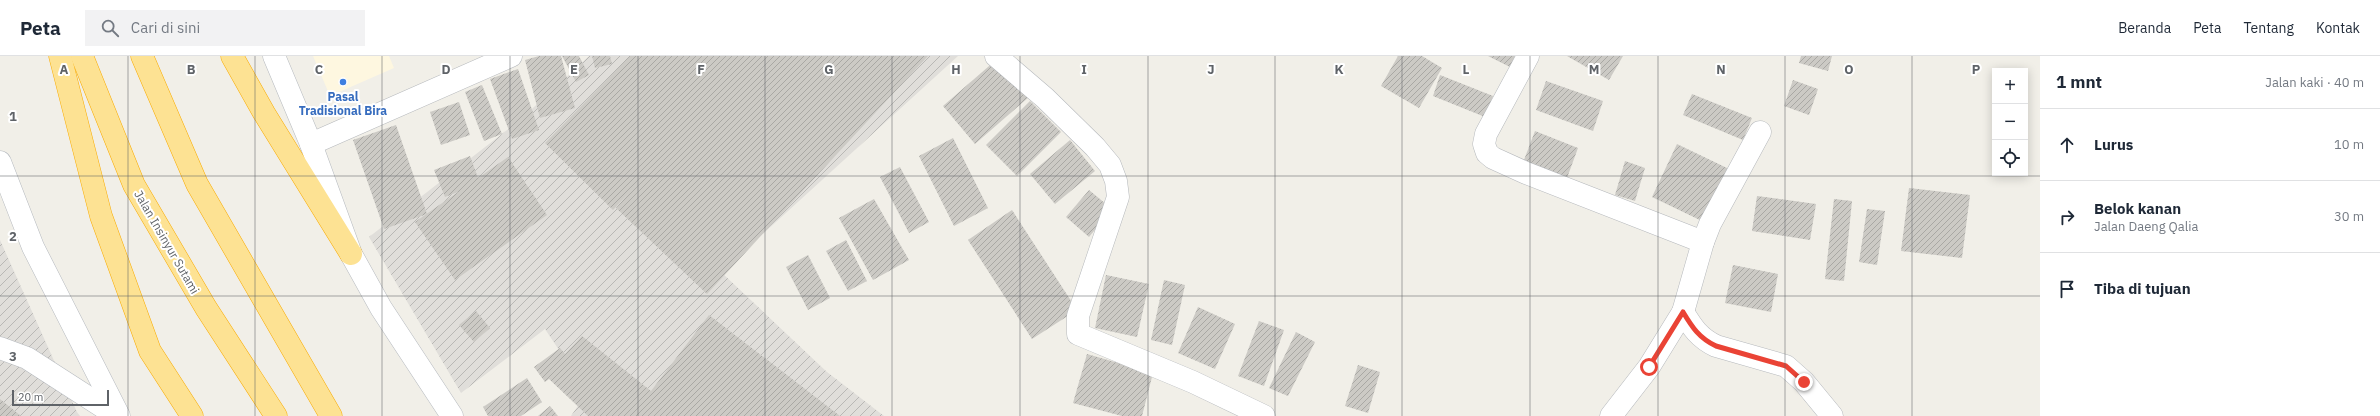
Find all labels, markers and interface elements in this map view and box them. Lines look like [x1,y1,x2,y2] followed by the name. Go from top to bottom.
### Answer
[85,10,365,46] search box
[20,16,61,40] text: Peta
[99,17,121,39] icon: search
[131,18,200,37] text: Cari di sini
[2118,19,2171,37] text: Beranda
[2193,19,2221,37] text: Peta
[2243,19,2294,37] text: Tentang
[2316,19,2360,37] text: Kontak
[60,61,69,78] text: A
[187,61,196,78] text: B
[315,61,324,78] text: C
[441,61,451,78] text: D
[570,61,578,78] text: E
[697,61,705,78] text: F
[824,61,834,78] text: G
[951,61,961,78] text: H
[1081,61,1087,78] text: I
[1207,61,1215,78] text: J
[1334,61,1344,78] text: K
[1463,61,1470,78] text: L
[1589,61,1599,78] text: M
[1716,61,1726,78] text: N
[1844,61,1854,78] text: O
[1972,61,1981,78] text: P
[1992,68,2028,176] map controls
[1992,68,2028,104] button: +
[2056,71,2102,93] text: 1 mnt
[2265,74,2364,91] text: Jalan kaki · 40 m
[338,77,348,87] marker: Pasal Tradisional Bira
[299,89,387,118] place label: Pasal Tradisional Bira
[1992,104,2028,140] button: −
[9,108,17,125] text: 1
[2056,134,2078,156] icon: ahead
[2094,135,2133,154] text: Lurus
[2334,136,2364,153] text: 10 m
[1992,140,2028,176] button: locate
[131,188,203,296] street label: Jalan Insinyur Sutami
[2094,199,2181,218] text: Belok kanan
[2056,206,2078,228] icon: right
[2334,208,2364,225] text: 30 m
[2094,218,2199,235] text: Jalan Daeng Qalia
[9,228,17,245] text: 2
[2056,278,2078,300] icon: arrive
[2094,279,2191,298] text: Tiba di tujuan
[9,348,17,365] text: 3
[1640,358,1658,376] route start
[1795,373,1813,391] route end
[12,388,109,407] scale bar
[18,390,43,404] text: 20 m

